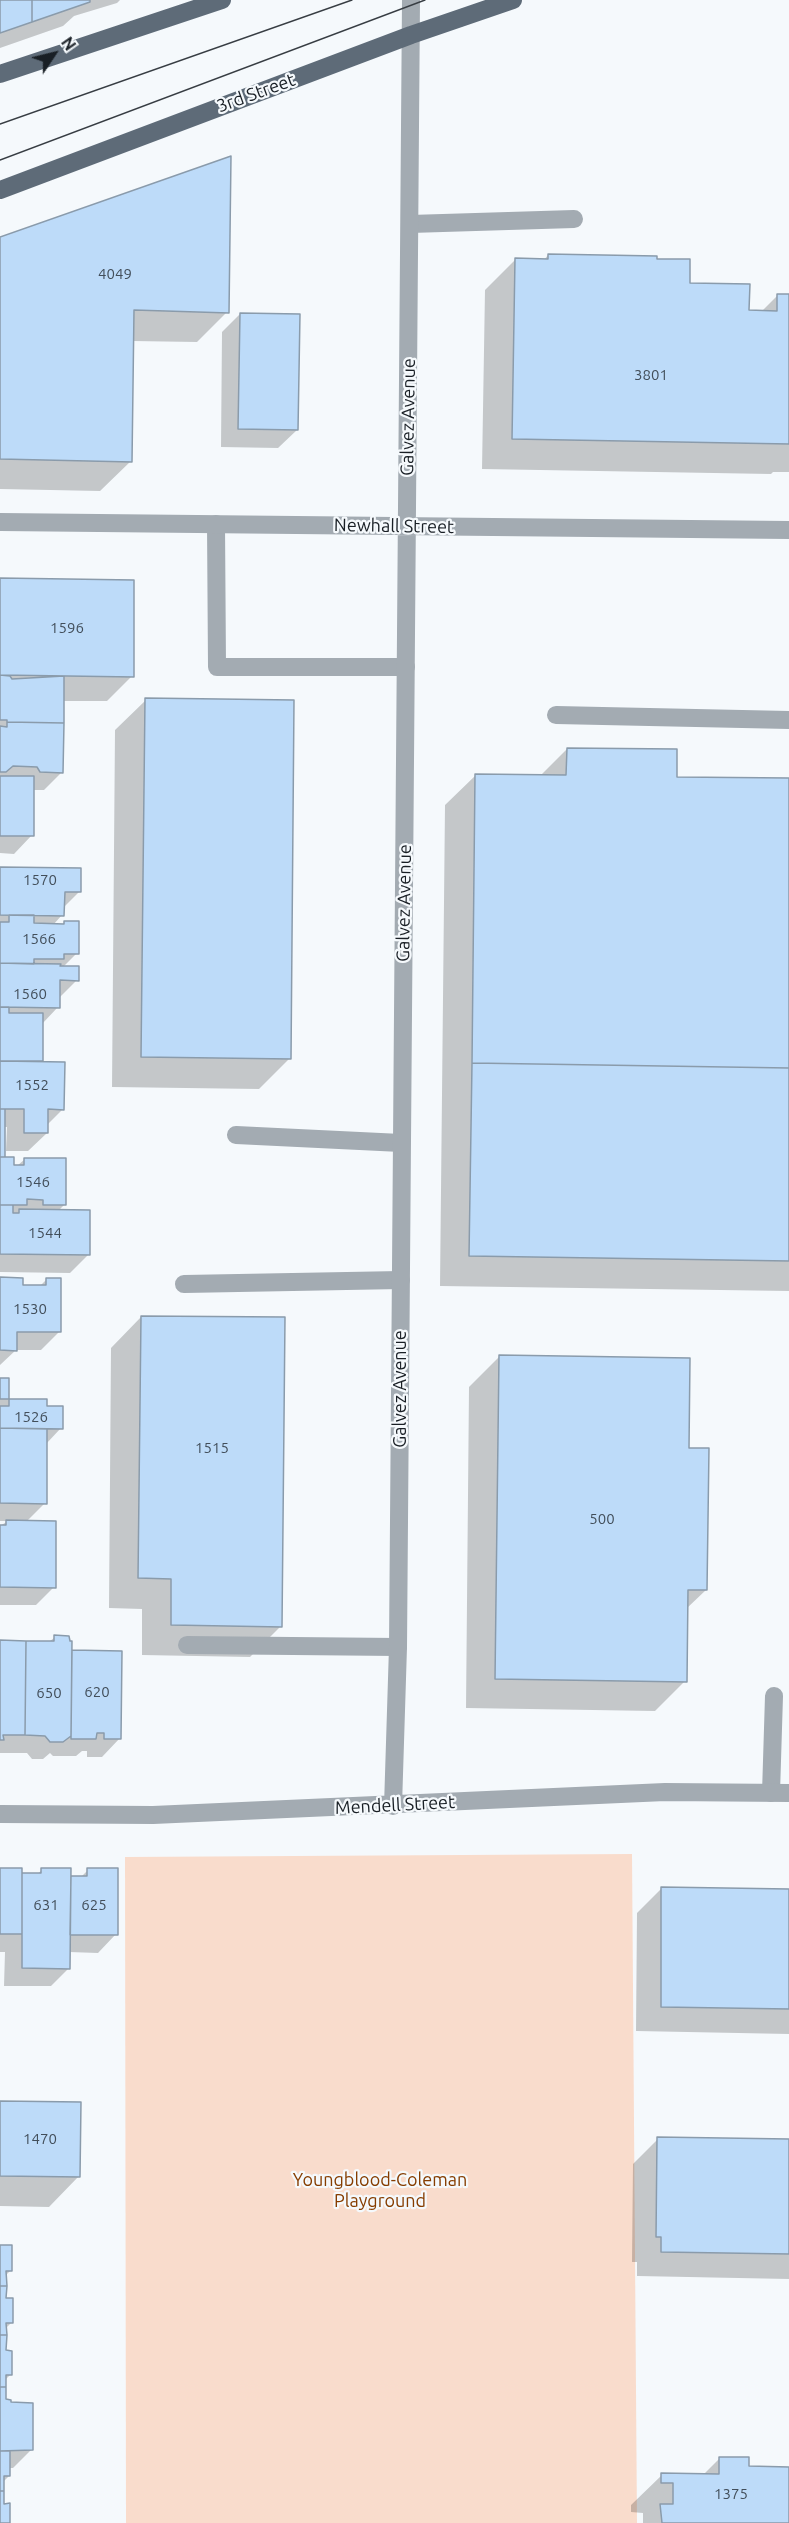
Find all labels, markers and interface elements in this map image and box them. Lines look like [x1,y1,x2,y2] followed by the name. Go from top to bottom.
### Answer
[24,24,84,84] north arrow
[58,34,80,54] text: N
[214,69,298,117] street label: 3rd Street
[98,265,132,283] house number: 4049
[396,358,420,476] street label: Galvez Avenue
[634,366,668,384] house number: 3801
[334,514,454,538] street label: Newhall Street
[50,619,84,637] house number: 1596
[392,844,416,962] street label: Galvez Avenue
[23,871,57,889] house number: 1570
[22,930,56,948] house number: 1566
[13,985,47,1003] house number: 1560
[15,1076,49,1094] house number: 1552
[16,1173,50,1191] house number: 1546
[28,1224,62,1242] house number: 1544
[13,1300,47,1318] house number: 1530
[389,1330,411,1448] street label: Galvez Avenue
[14,1408,48,1426] house number: 1526
[195,1439,229,1457] house number: 1515
[589,1510,615,1528] house number: 500
[84,1683,110,1701] house number: 620
[36,1684,62,1702] house number: 650
[334,1791,456,1819] street label: Mendell Street
[33,1896,59,1914] house number: 631
[81,1896,107,1914] house number: 625
[23,2130,57,2148] house number: 1470
[293,2169,467,2212] park label: Youngblood-Coleman Playground
[714,2485,748,2503] house number: 1375

